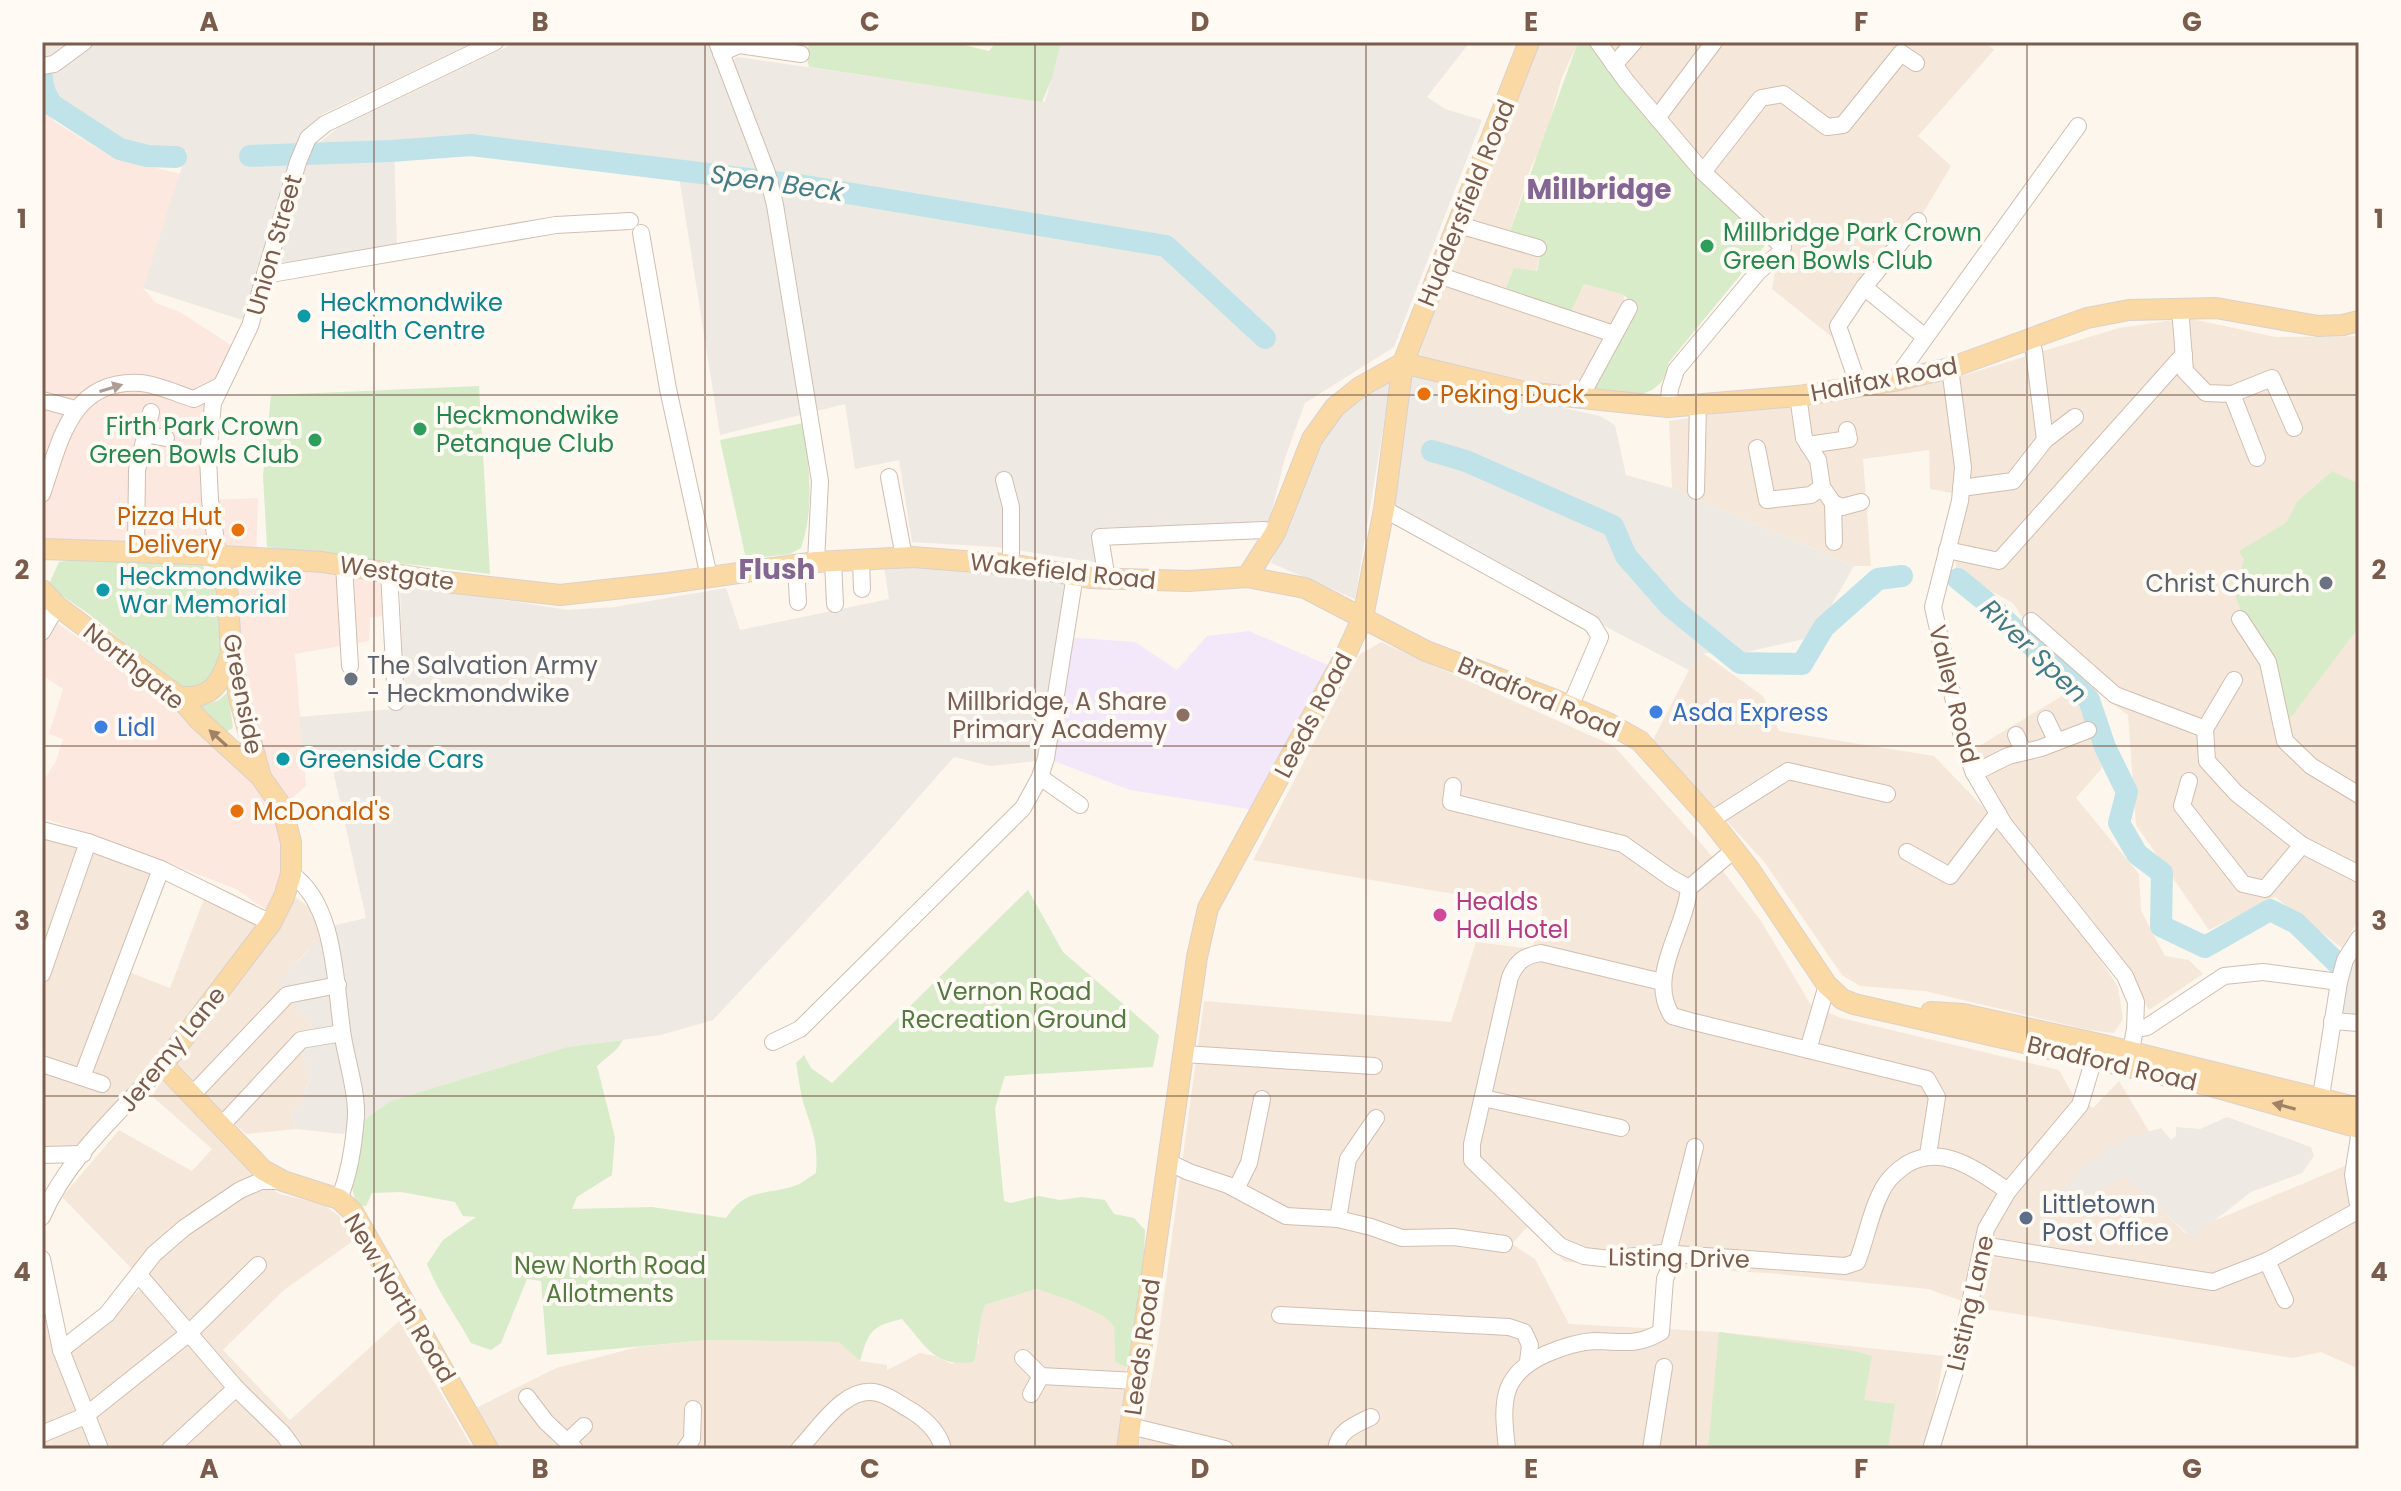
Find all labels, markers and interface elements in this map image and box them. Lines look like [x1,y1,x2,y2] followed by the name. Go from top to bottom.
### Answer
[199,4,219,40] text: A
[531,4,549,40] text: B
[860,4,880,40] text: C
[1191,4,1210,40] text: D
[1524,4,1538,40] text: E
[1854,4,1868,40] text: F
[2182,4,2202,40] text: G
[1409,95,1523,311] street label: Huddersfield Road
[708,156,848,210] water label: Spen Beck
[1526,170,1672,209] district label: Millbridge
[238,171,310,319] street label: Union Street
[17,201,27,237] text: 1
[2374,201,2384,237] text: 1
[1723,216,1982,277] place label: Millbridge Park Crown Green Bowls Club
[1698,237,1716,255] marker: Millbridge Park Crown Green Bowls Club
[320,286,503,347] place label: Heckmondwike Health Centre
[295,307,313,325] marker: Heckmondwike Health Centre
[1808,349,1960,409] street label: Halifax Road
[1440,378,1585,411] place label: Peking Duck
[99,381,123,394] one-way arrow
[1415,385,1433,403] marker: Peking Duck
[436,399,619,460] place label: Heckmondwike Petanque Club
[89,410,299,471] place label: Firth Park Crown Green Bowls Club
[411,420,429,438] marker: Heckmondwike Petanque Club
[306,431,324,449] marker: Firth Park Crown Green Bowls Club
[117,500,222,561] place label: Pizza Hut Delivery
[229,521,247,539] marker: Pizza Hut Delivery
[969,545,1157,597] street label: Wakefield Road
[337,548,457,598] street label: Westgate
[739,550,815,589] district label: Flush
[15,552,30,588] text: 2
[2372,552,2387,588] text: 2
[119,560,302,621] place label: Heckmondwike War Memorial
[2145,567,2310,600] place label: Christ Church
[2317,574,2335,592] marker: Christ Church
[94,581,112,599] marker: Heckmondwike War Memorial
[1973,591,2095,711] water label: River Spen
[76,615,192,717] street label: Northgate
[1921,621,1987,767] street label: Valley Road
[215,631,271,757] street label: Greenside
[1266,646,1360,784] street label: Leeds Road
[1453,648,1625,746] street label: Bradford Road
[367,649,598,710] place label: The Salvation Army - Heckmondwike
[342,670,360,688] marker: The Salvation Army - Heckmondwike
[947,685,1167,746] place label: Millbridge, A Share Primary Academy
[1672,696,1828,729] place label: Asda Express
[1647,703,1665,721] marker: Asda Express
[1174,706,1192,724] marker: Millbridge, A Share Primary Academy
[117,711,155,744] place label: Lidl
[92,718,110,736] marker: Lidl
[209,730,229,747] one-way arrow
[299,743,484,776] place label: Greenside Cars
[274,750,292,768] marker: Greenside Cars
[253,795,391,828] place label: McDonald's
[228,802,246,820] marker: McDonald's
[1456,885,1569,946] place label: Healds Hall Hotel
[14,903,30,939] text: 3
[2371,903,2387,939] text: 3
[1431,906,1449,924] marker: Healds Hall Hotel
[901,975,1127,1036] park label: Vernon Road Recreation Ground
[111,979,233,1119] street label: Jeremy Lane
[2024,1027,2200,1099] street label: Bradford Road
[2272,1099,2296,1112] one-way arrow
[2042,1188,2169,1249] place label: Littletown Post Office
[336,1207,464,1389] street label: New North Road
[2017,1209,2035,1227] marker: Littletown Post Office
[1938,1232,2002,1374] street label: Listing Lane
[1608,1240,1750,1276] street label: Listing Drive
[514,1249,706,1310] park label: New North Road Allotments
[13,1254,31,1290] text: 4
[2370,1254,2388,1290] text: 4
[1116,1277,1168,1417] street label: Leeds Road
[199,1451,219,1487] text: A
[531,1451,549,1487] text: B
[860,1451,880,1487] text: C
[1191,1451,1210,1487] text: D
[1524,1451,1538,1487] text: E
[1854,1451,1868,1487] text: F
[2182,1451,2202,1487] text: G

